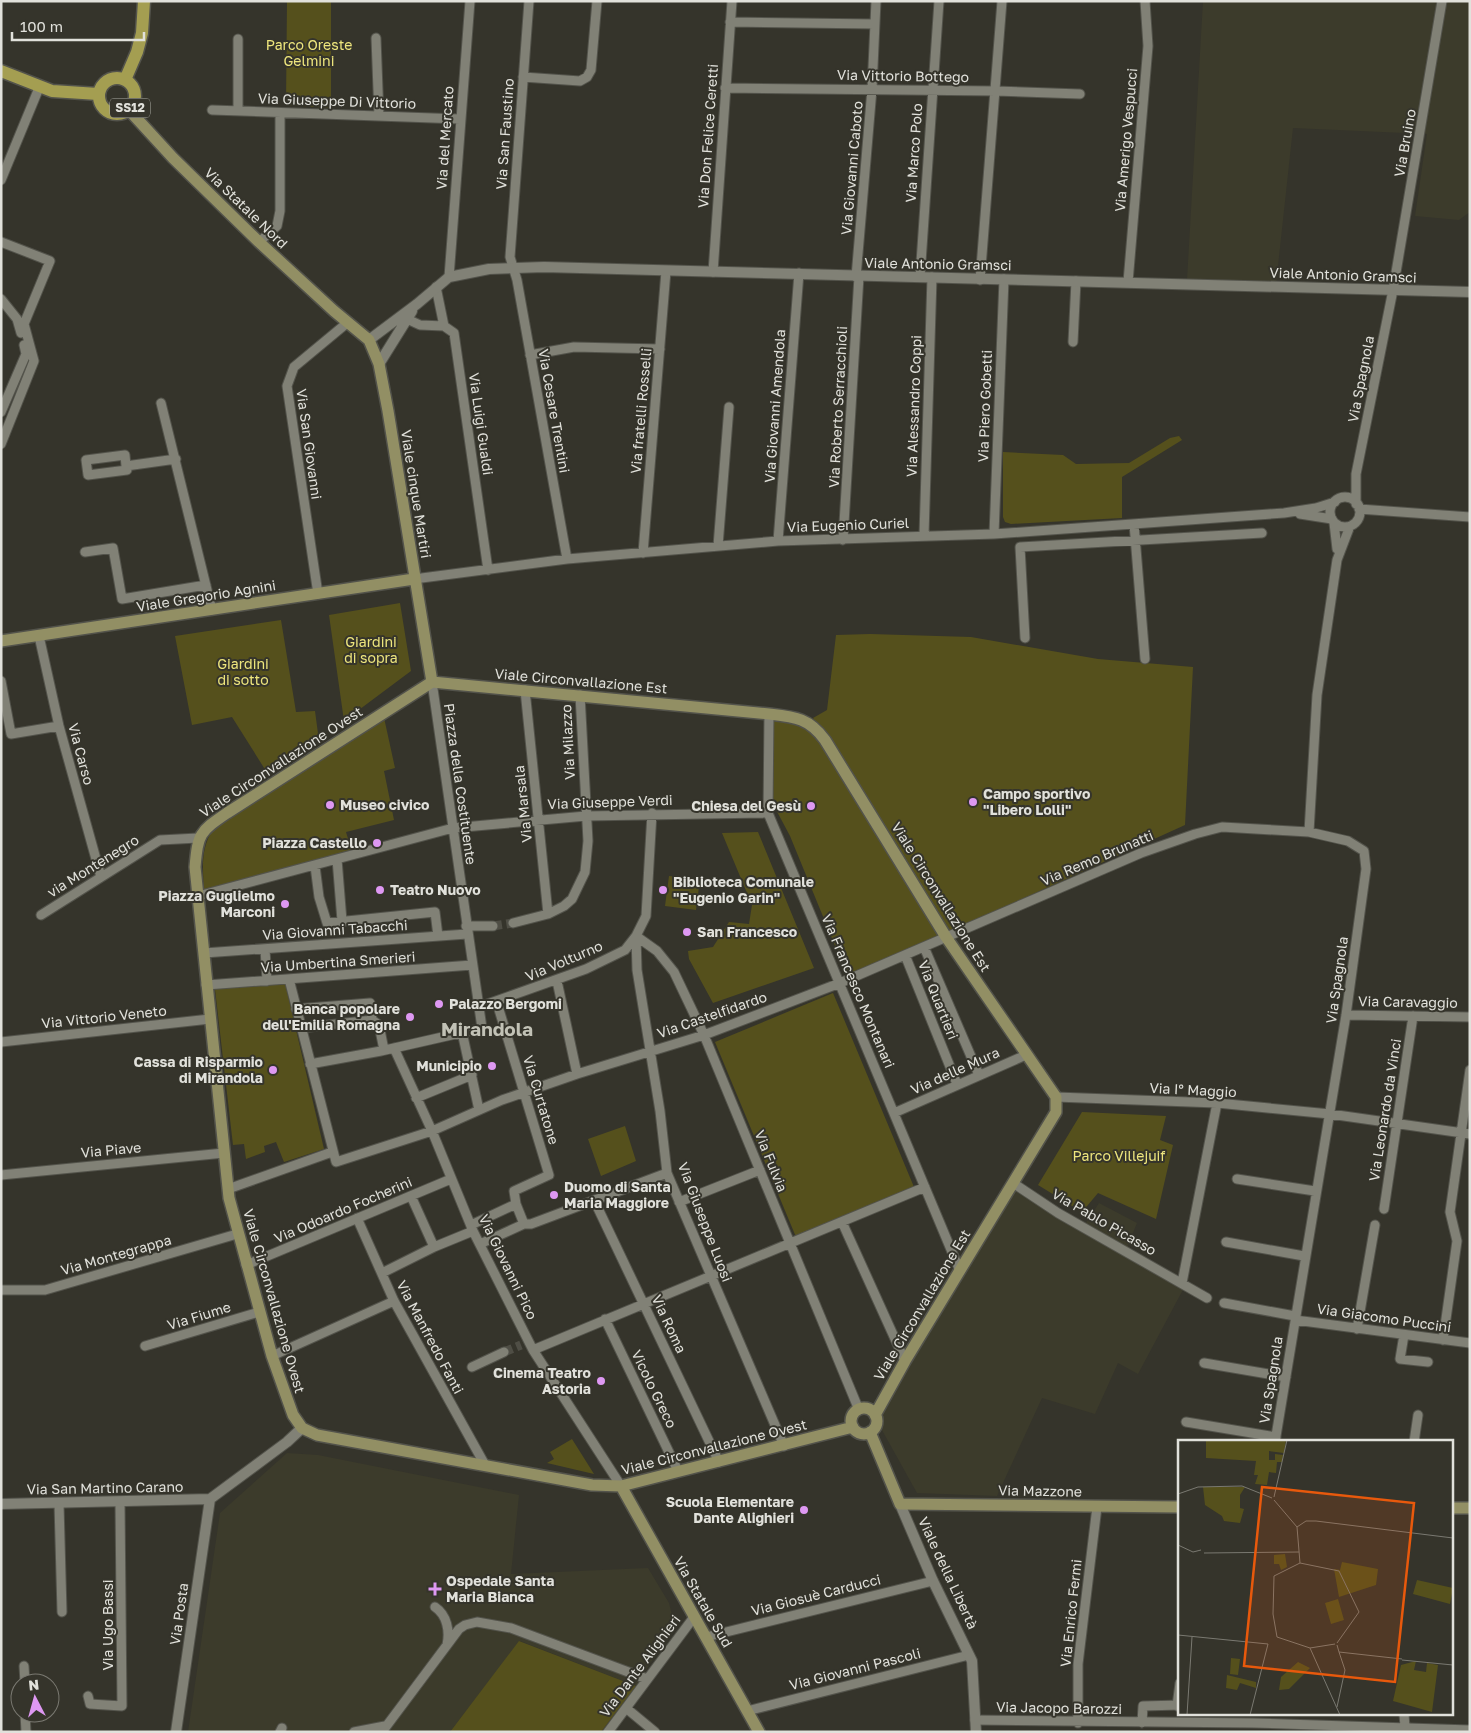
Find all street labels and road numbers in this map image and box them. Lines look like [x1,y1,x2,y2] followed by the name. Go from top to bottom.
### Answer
[694,63,721,209] street label: Via Don Felice Ceretti
[837,66,969,85] street label: Via Vittorio Bottego
[1111,67,1140,213] street label: Via Amerigo Vespucci
[492,78,517,190] street label: Via San Faustino
[432,85,457,191] street label: Via del Mercato
[258,89,416,112] street label: Via Giuseppe Di Vittorio
[110,99,150,118] road number: SS12
[837,100,866,236] street label: Via Giovanni Caboto
[902,103,925,203] street label: Via Marco Polo
[1390,108,1419,178] street label: Via Bruino
[201,164,291,252] street label: Via Statale Nord
[864,254,1012,273] street label: Viale Antonio Gramsci
[1269,263,1417,286] street label: Viale Antonio Gramsci
[825,325,850,488] street label: Via Roberto Serracchioli
[761,329,788,483] street label: Via Giovanni Amendola
[1344,334,1377,424] street label: Via Spagnola
[903,335,924,477] street label: Via Alessandro Coppi
[627,347,654,475] street label: Via fratelli Rosselli
[535,348,574,474] street label: Via Cesare Trentini
[974,349,995,463] street label: Via Piero Gobetti
[466,372,497,476] street label: Via Luigi Gualdi
[293,388,326,500] street label: Via San Giovanni
[398,428,435,559] street label: Viale cinque Martiri
[787,514,909,535] street label: Via Eugenio Curiel
[135,576,277,615] street label: Viale Gregorio Agnini
[494,664,668,697] street label: Viale Circonvallazione Est
[441,702,480,866] street label: Piazza della Costituente
[196,703,365,821] street label: Viale Circonvallazione Ovest
[557,704,578,780] street label: Via Milazzo
[65,721,98,787] street label: Via Carso
[510,765,535,844] street label: Via Marsala
[547,791,673,812] street label: Via Giuseppe Verdi
[888,819,995,975] street label: Viale Circonvallazione Est
[1038,826,1156,889] street label: Via Remo Brunatti
[44,831,142,901] street label: via Montenegro
[818,911,899,1070] street label: Via Francesco Montanari
[262,916,408,943] street label: Via Giovanni Tabacchi
[1322,935,1351,1025] street label: Via Spagnola
[523,937,605,984] street label: Via Volturno
[260,948,416,975] street label: Via Umbertina Smerieri
[915,958,962,1042] street label: Via Quartieri
[655,988,769,1041] street label: Via Castelfidardo
[1358,992,1458,1011] street label: Via Caravaggio
[41,1001,167,1032] street label: Via Vittorio Veneto
[1365,1037,1404,1183] street label: Via Leonardo da Vinci
[908,1043,1002,1098] street label: Via delle Mura
[520,1053,563,1147] street label: Via Curtatone
[1149,1079,1237,1100] street label: Via I° Maggio
[751,1127,792,1194] street label: Via Fulvia
[80,1138,142,1161] street label: Via Piave
[675,1160,736,1284] street label: Via Giuseppe Luosi
[271,1173,414,1246] street label: Via Odoardo Focherini
[1049,1185,1160,1258] street label: Via Pablo Picasso
[240,1207,309,1395] street label: Viale Circonvallazione Ovest
[476,1211,541,1322] street label: Via Giovanni Pico
[870,1226,973,1383] street label: Viale Circonvallazione Est
[59,1231,173,1278] street label: Via Montegrappa
[393,1277,468,1396] street label: Via Manfredo Fanti
[649,1292,690,1356] street label: Via Roma
[165,1298,233,1333] street label: Via Fiume
[1316,1300,1452,1335] street label: Via Giacomo Puccini
[1255,1335,1286,1425] street label: Via Spagnola
[628,1347,681,1431] street label: Vicolo Greco
[619,1415,808,1478] street label: Viale Circonvallazione Ovest
[26,1478,184,1497] street label: Via San Martino Carano
[998,1481,1082,1500] street label: Via Mazzone
[915,1514,982,1632] street label: Viale della Libertà
[671,1553,736,1650] street label: Via Statale Sud
[1056,1558,1085,1668] street label: Via Enrico Fermi
[749,1570,882,1619] street label: Via Giosuè Carducci
[99,1579,116,1671] street label: Via Ugo Bassi
[166,1582,191,1646] street label: Via Posta
[596,1611,684,1720] street label: Via Dante Alighieri
[787,1644,922,1693] street label: Via Giovanni Pascoli
[996,1698,1122,1717] street label: Via Jacopo Barozzi

